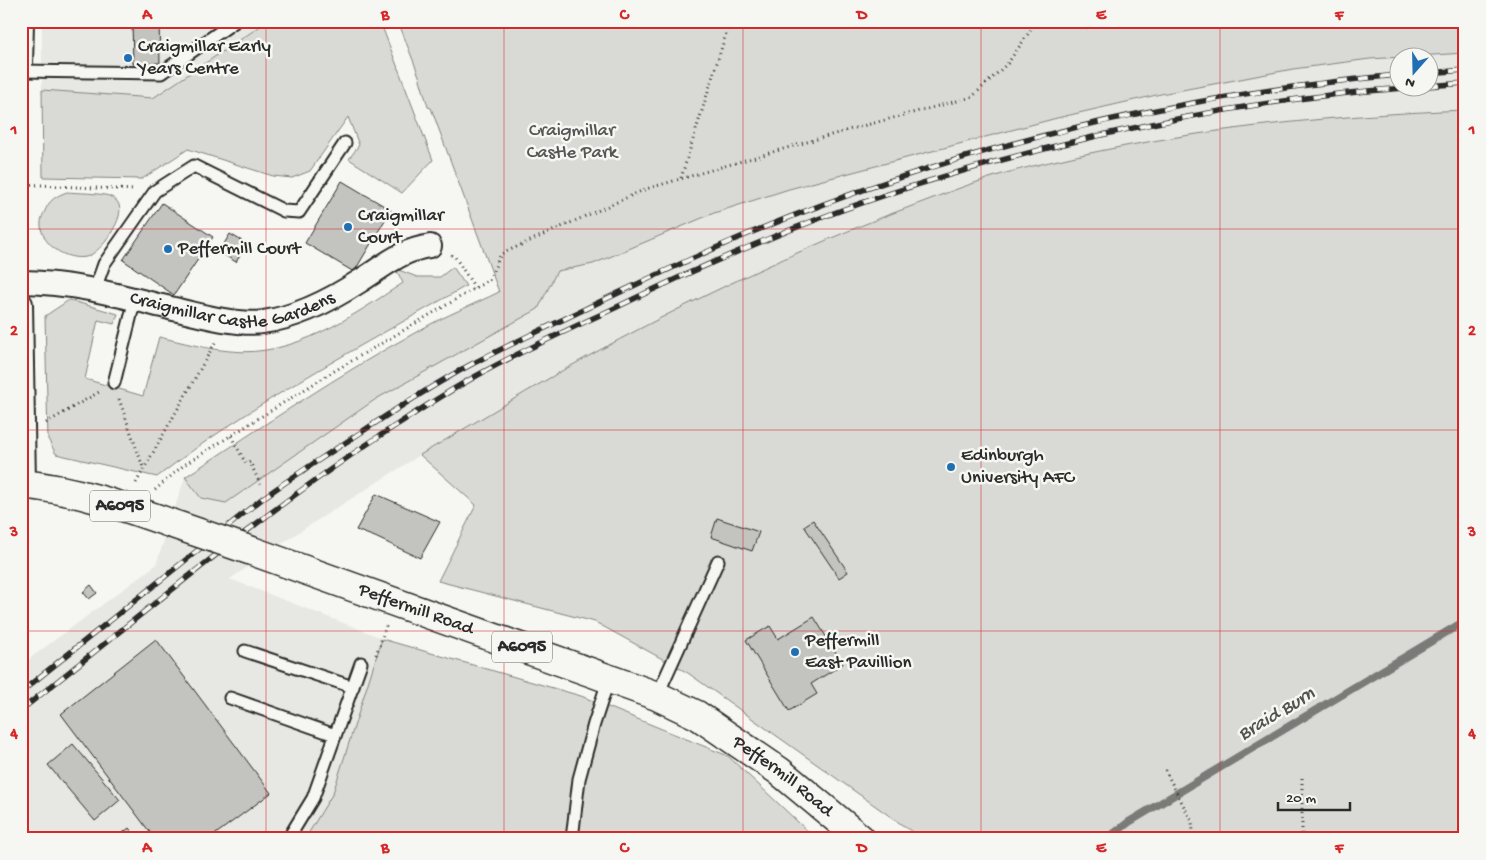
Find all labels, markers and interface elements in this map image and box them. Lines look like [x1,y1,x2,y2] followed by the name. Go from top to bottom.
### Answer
[141,7,153,26] text: A
[380,7,390,26] text: B
[619,7,630,26] text: C
[855,7,868,26] text: D
[1096,7,1107,26] text: E
[1334,7,1345,26] text: F
[136,36,272,81] place label: Craigmillar Early Years Centre
[1388,48,1438,98] north arrow
[122,52,134,64] marker: Craigmillar Early Years Centre
[1403,72,1418,91] text: N
[527,120,619,165] park label: Craigmillar Castle Park
[10,122,17,141] text: 1
[1468,122,1475,141] text: 1
[358,205,446,250] place label: Craigmillar Court
[342,221,354,233] marker: Craigmillar Court
[177,238,303,261] place label: Peffermill Court
[162,243,174,255] marker: Peffermill Court
[126,281,336,307] street label: Craigmillar Castle Gardens
[127,286,340,334] text: Craigmillar Castle Gardens
[10,323,18,342] text: 2
[1468,323,1476,342] text: 2
[961,445,1076,490] place label: Edinburgh University AFC
[945,461,957,473] marker: Edinburgh University AFC
[90,491,150,522] road number: A6095
[9,524,18,543] text: 3
[1467,524,1476,543] text: 3
[354,578,478,641] street label: Peffermill Road
[804,630,912,675] place label: Peffermill East Pavillion
[492,632,552,662] road number: A6095
[789,646,801,658] marker: Peffermill East Pavillion
[1234,683,1320,747] water label: Braid Burn
[9,726,18,745] text: 4
[1467,726,1476,745] text: 4
[727,730,839,824] street label: Peffermill Road
[1278,780,1351,812] scale bar
[1286,790,1316,808] text: 20 m
[141,840,153,859] text: A
[380,840,390,859] text: B
[619,840,630,859] text: C
[855,840,868,859] text: D
[1096,840,1107,859] text: E
[1334,840,1345,859] text: F

